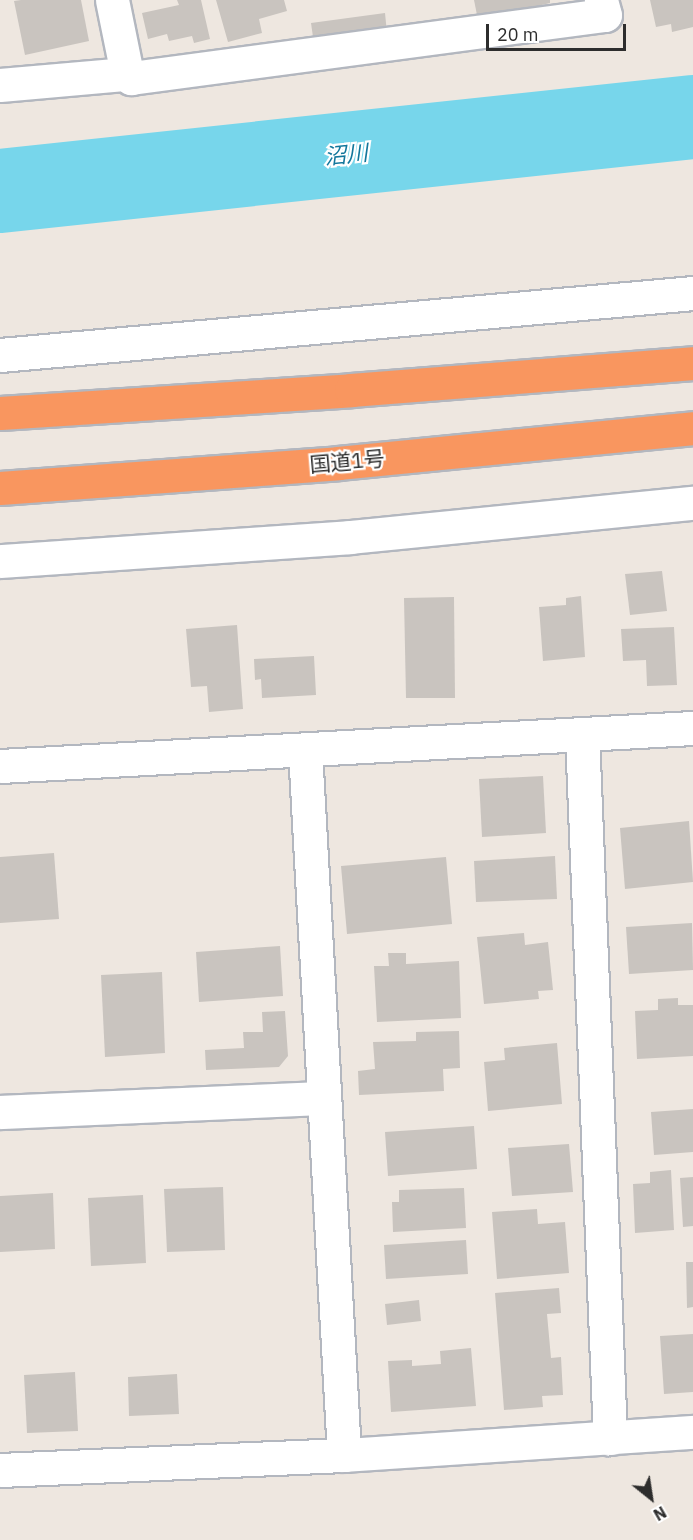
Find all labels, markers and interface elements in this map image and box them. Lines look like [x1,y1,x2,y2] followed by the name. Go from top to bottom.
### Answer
[489,12,628,50] scale bar
[497,23,539,46] text: 20 m
[323,139,369,169] water label: 沼川
[308,445,386,477] street label: 国道1号
[621,1468,681,1528] north arrow
[650,1502,670,1525] text: N

